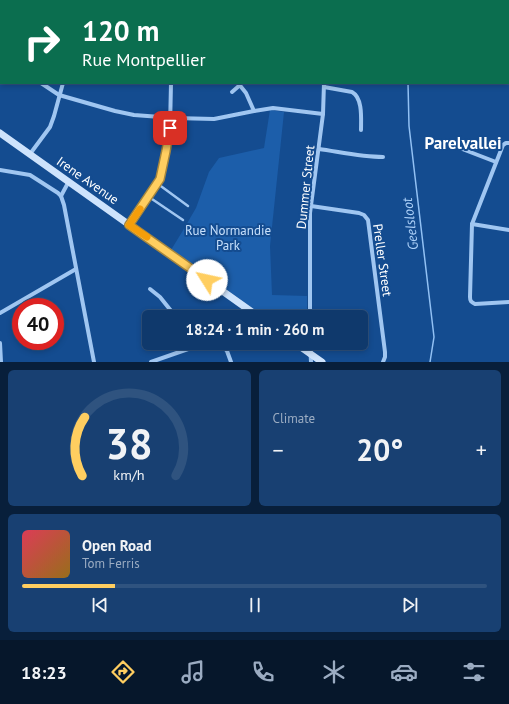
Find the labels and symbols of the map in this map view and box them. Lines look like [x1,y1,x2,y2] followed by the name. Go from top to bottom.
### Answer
[153,111,187,145] pin
[424,132,502,154] district label: Parelvallei
[293,144,318,230] street label: Dummer Street
[53,153,122,208] street label: Irene Avenue
[398,196,422,251] water label: Geelsloot
[185,222,271,254] park label: Rue Normandie Park
[369,223,396,298] street label: Preller Street
[186,259,228,301] position arrow
[12,298,64,350] speed limit sign: 40

